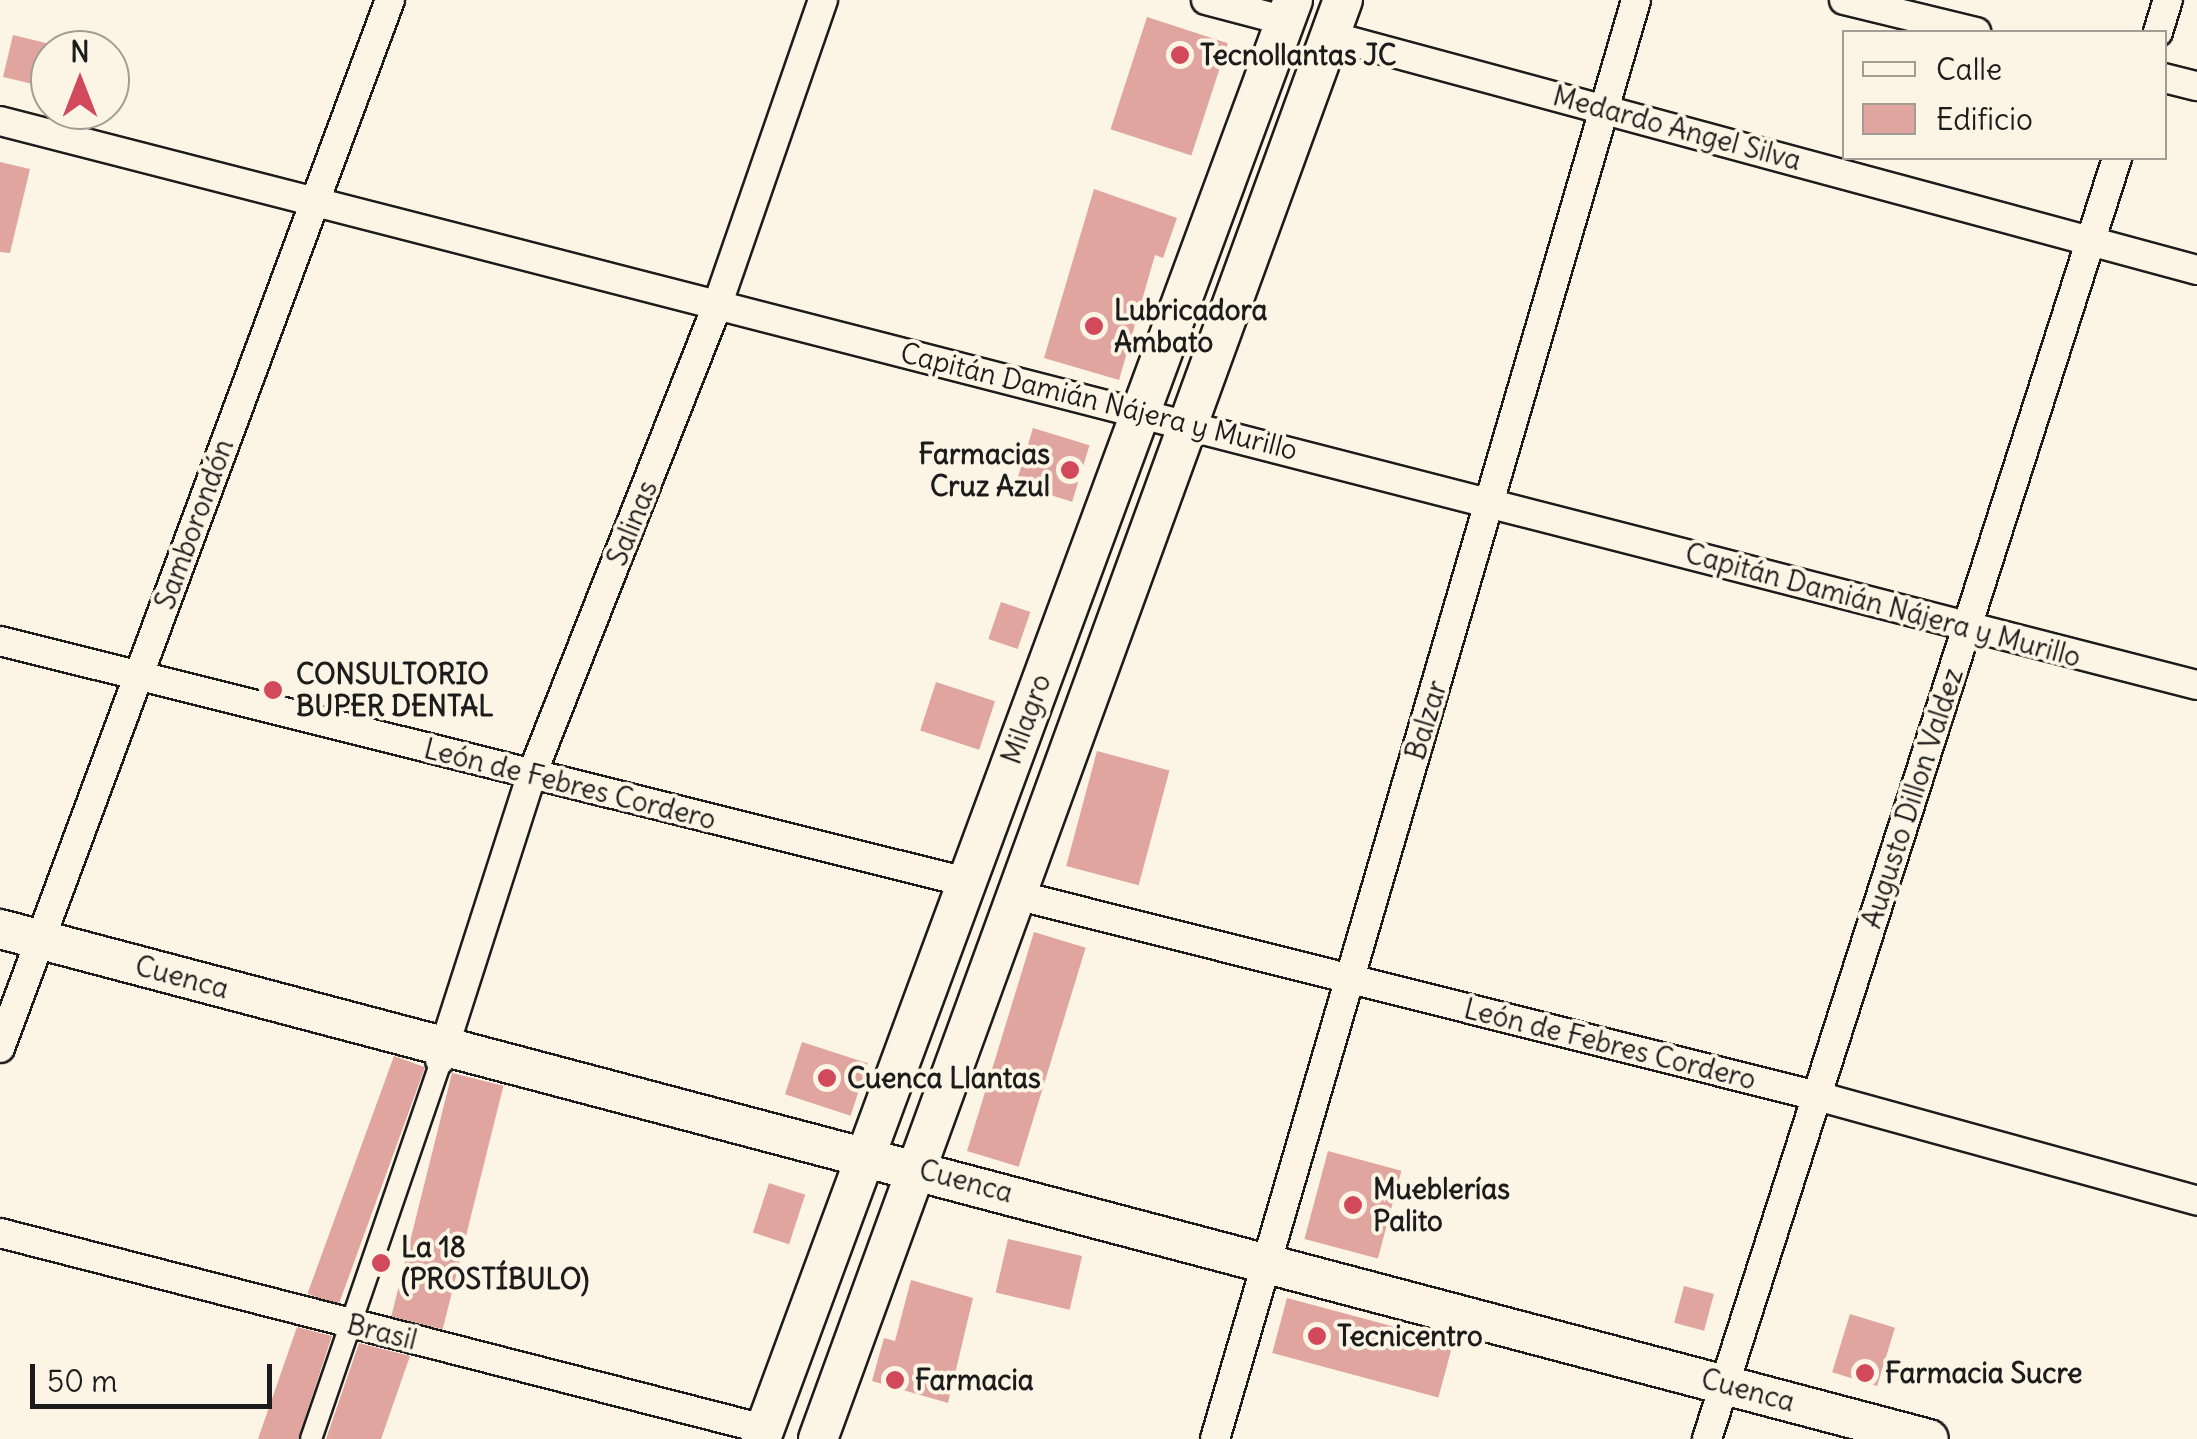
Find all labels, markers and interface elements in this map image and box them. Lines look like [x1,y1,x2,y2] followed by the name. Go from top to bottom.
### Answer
[30,30,130,130] north arrow
[1842,30,2167,160] legend
[70,34,90,70] text: N
[1200,38,1396,72] place label: Tecnollantas JC
[1169,44,1191,66] marker: Tecnollantas JC
[1936,50,2002,88] text: Calle
[1549,79,1805,177] street label: Medardo Angel Silva
[1936,100,2033,138] text: Edificio
[1114,293,1268,359] place label: Lubricadora Ambato
[1083,315,1105,337] marker: Lubricadora Ambato
[897,335,1301,467] street label: Capitán Damián Nájera y Murillo
[148,434,240,614] street label: Samborondón
[918,437,1050,503] place label: Farmacias Cruz Azul
[1059,459,1081,481] marker: Farmacias Cruz Azul
[600,475,664,571] street label: Salinas
[1682,536,2084,674] street label: Capitán Damián Nájera y Murillo
[296,657,494,723] place label: CONSULTORIO BUPER DENTAL
[1854,664,1970,932] street label: Augusto Dillon Valdez
[994,669,1058,769] street label: Milagro
[1398,676,1454,764] street label: Balzar
[260,677,286,703] marker: CONSULTORIO BUPER DENTAL
[421,731,719,837] street label: León de Febres Cordero
[132,948,232,1006] street label: Cuenca
[1461,991,1759,1097] street label: León de Febres Cordero
[847,1061,1041,1095] place label: Cuenca Llantas
[816,1067,838,1089] marker: Cuenca Llantas
[916,1152,1016,1210] street label: Cuenca
[1373,1172,1510,1238] place label: Mueblerías Palito
[1342,1194,1364,1216] marker: Mueblerías Palito
[401,1230,589,1296] place label: La 18 (PROSTÍBULO)
[370,1252,392,1274] marker: La 18 (PROSTÍBULO)
[344,1307,420,1357] street label: Brasil
[1337,1319,1483,1353] place label: Tecnicentro
[1306,1325,1328,1347] marker: Tecnicentro
[35,1344,278,1406] scale bar
[1885,1356,2082,1390] place label: Farmacia Sucre
[1698,1361,1798,1419] street label: Cuenca
[47,1362,117,1400] text: 50 m
[1854,1362,1876,1384] marker: Farmacia Sucre
[915,1363,1034,1397] place label: Farmacia
[884,1369,906,1391] marker: Farmacia

